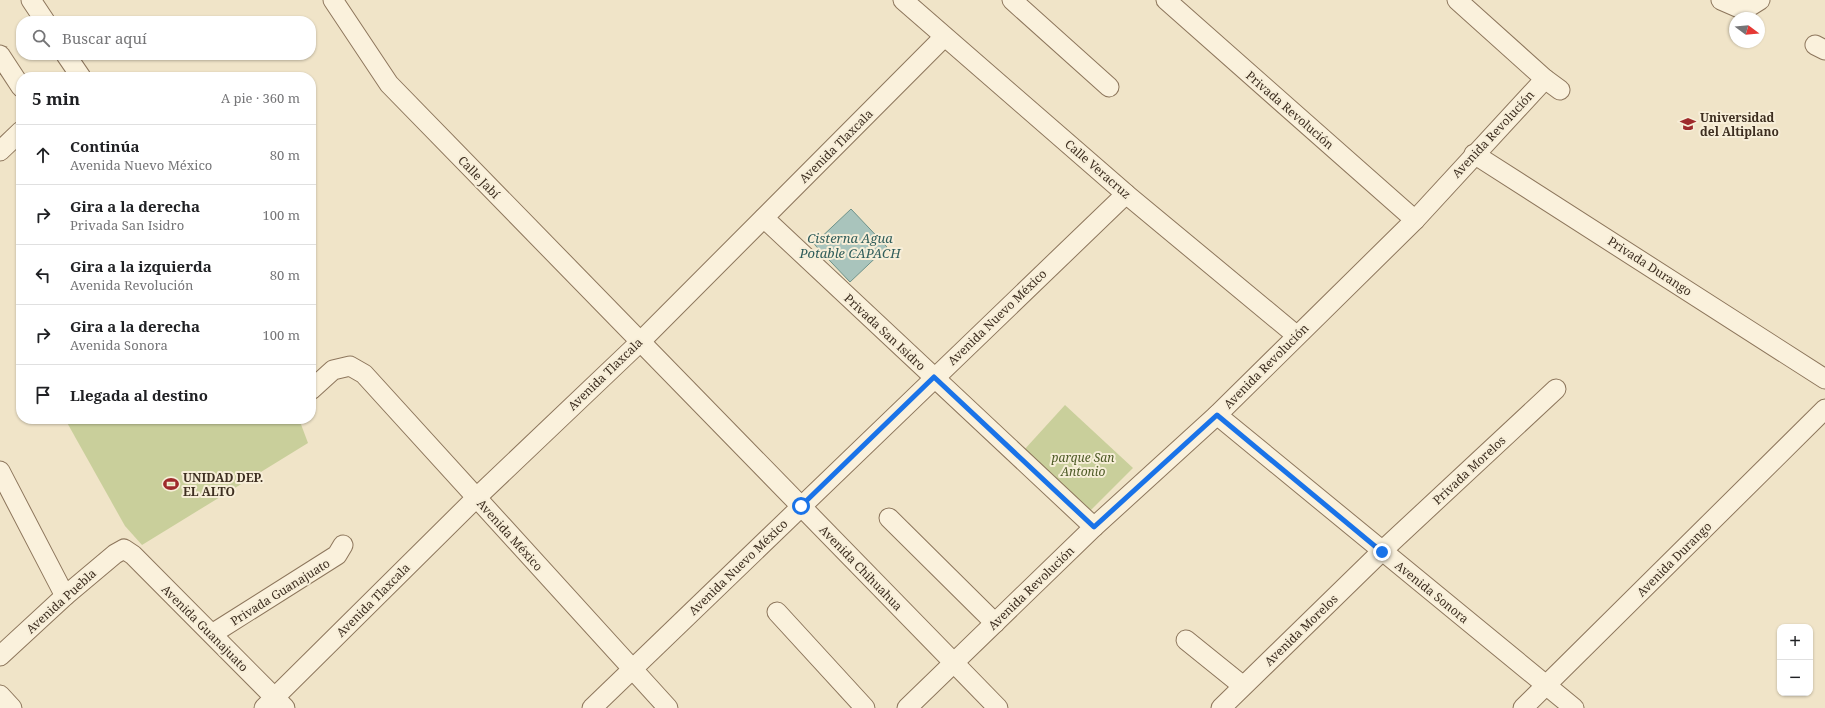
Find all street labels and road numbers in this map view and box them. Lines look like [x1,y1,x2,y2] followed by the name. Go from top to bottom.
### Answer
[1242,67,1338,153] street label: Privada Revolución
[1448,86,1538,181] street label: Avenida Revolución
[795,105,877,187] street label: Avenida Tlaxcala
[1061,136,1135,202] street label: Calle Veracruz
[454,152,504,202] street label: Calle Jabí
[1605,232,1695,300] street label: Privada Durango
[944,265,1050,369] street label: Avenida Nuevo México
[841,290,929,374] street label: Privada San Isidro
[1220,320,1312,412] street label: Avenida Revolución
[564,334,646,414] street label: Avenida Tlaxcala
[1429,432,1509,508] street label: Privada Morelos
[473,495,547,575] street label: Avenida México
[685,515,791,619] street label: Avenida Nuevo México
[1633,518,1715,600] street label: Avenida Durango
[816,522,906,615] street label: Avenida Chihuahua
[984,542,1078,634] street label: Avenida Revolución
[227,554,333,629] street label: Privada Guanajuato
[1392,557,1473,627] street label: Avenida Sonora
[332,559,414,641] street label: Avenida Tlaxcala
[22,565,100,637] street label: Avenida Puebla
[158,581,252,675] street label: Avenida Guanajuato
[1260,590,1342,670] street label: Avenida Morelos

